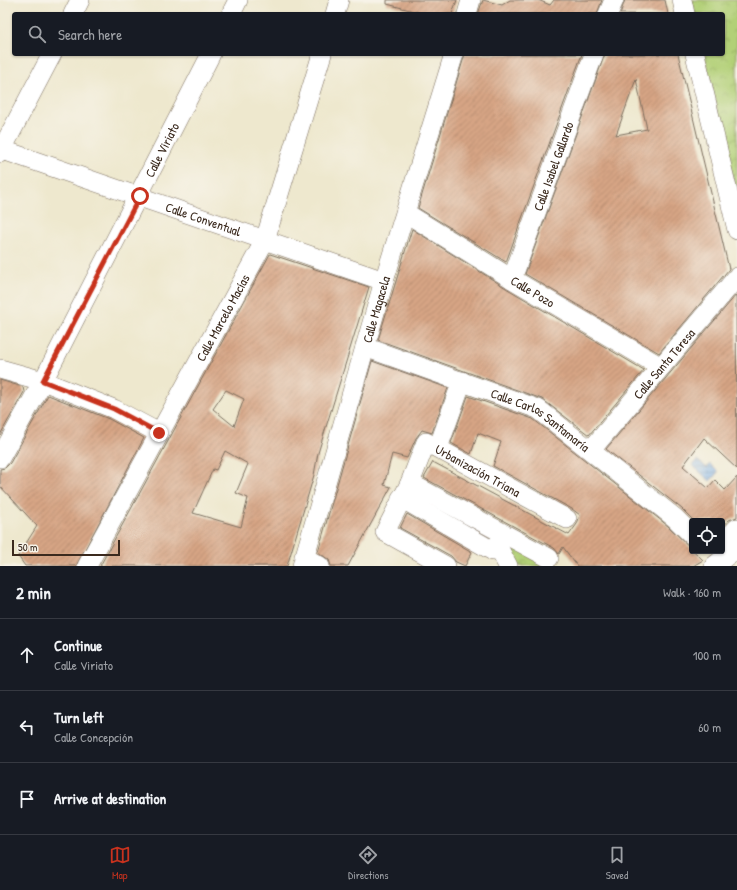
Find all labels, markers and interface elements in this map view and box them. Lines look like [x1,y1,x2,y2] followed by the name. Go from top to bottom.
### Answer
[12,12,725,56] search box
[26,23,48,45] icon: search
[58,24,122,45] text: Search here
[529,119,578,213] street label: Calle Isabel Gallardo
[140,120,183,180] street label: Calle Viriato
[131,187,149,205] route start
[163,198,244,240] street label: Calle Conventual
[192,271,254,364] street label: Calle Marcelo Macías
[507,271,558,311] street label: Calle Pozo
[358,274,394,345] street label: Calle Magacela
[629,325,699,403] street label: Calle Santa Teresa
[488,384,594,456] street label: Calle Carlos Santamaría
[150,424,168,442] route end
[432,440,524,501] street label: Urbanización Triana
[689,518,725,554] map controls
[689,518,725,554] button: locate
[12,538,120,557] scale bar
[18,540,38,554] text: 50 m
[16,581,51,604] text: 2 min
[663,583,721,601] text: Walk · 160 m
[54,635,102,656] text: Continue
[16,644,38,666] icon: ahead
[693,646,721,664] text: 100 m
[54,656,113,674] text: Calle Viriato
[54,707,104,728] text: Turn left
[16,716,38,738] icon: left
[698,718,721,736] text: 60 m
[54,728,133,746] text: Calle Concepción
[16,788,38,810] icon: arrive
[54,788,166,809] text: Arrive at destination
[109,844,131,882] tab: Map
[348,844,389,882] tab: Directions
[606,844,628,882] tab: Saved

